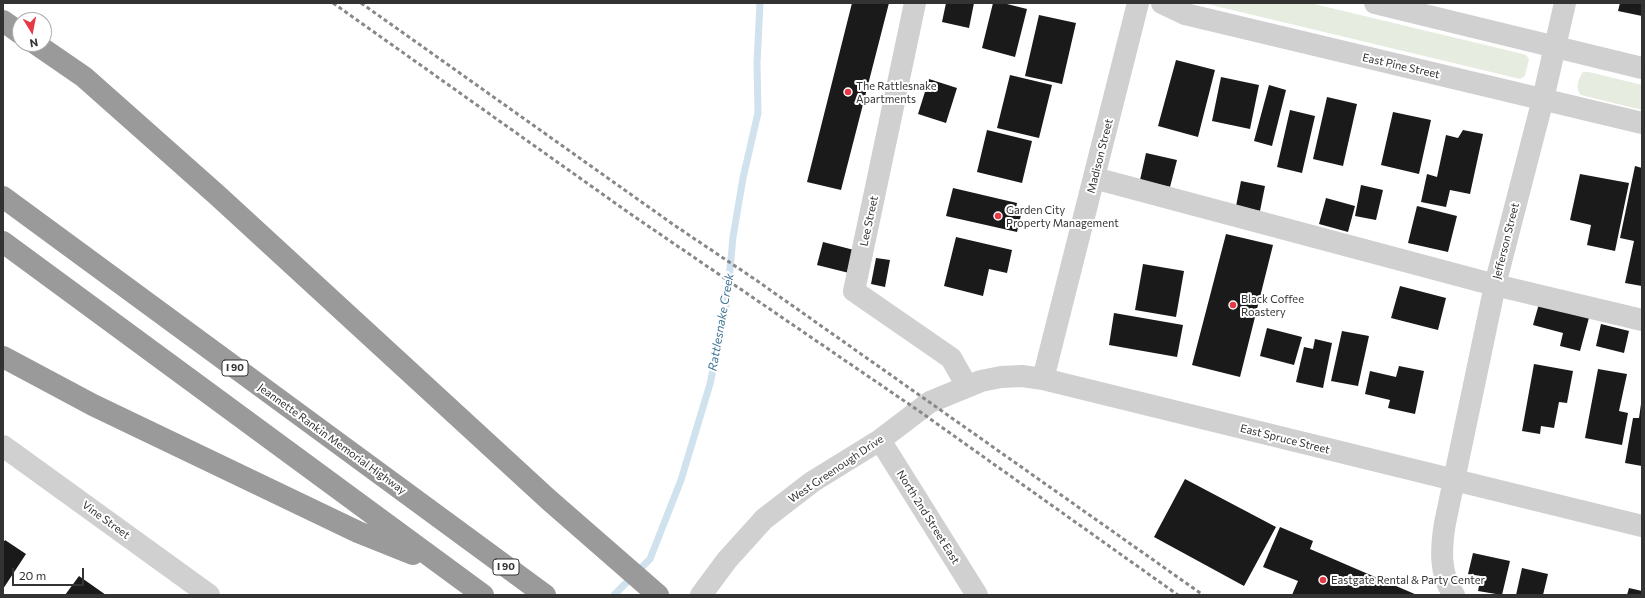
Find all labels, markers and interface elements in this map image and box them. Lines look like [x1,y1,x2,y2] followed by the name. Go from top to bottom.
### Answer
[12,12,52,52] north arrow
[29,36,39,50] text: N
[1361,51,1441,81] street label: East Pine Street
[856,79,937,105] place label: The Rattlesnake Apartments
[843,87,853,97] marker: The Rattlesnake Apartments
[1084,117,1116,195] street label: Madison Street
[857,195,881,247] street label: Lee Street
[1490,201,1522,281] street label: Jefferson Street
[1006,203,1119,229] place label: Garden City Property Management
[993,211,1003,221] marker: Garden City Property Management
[705,272,737,372] water label: Rattlesnake Creek
[1241,292,1304,318] place label: Black Coffee Roastery
[1228,300,1238,310] marker: Black Coffee Roastery
[222,360,248,376] road number: I 90
[255,381,409,497] street label: Jeannette Rankin Memorial Highway
[1239,421,1331,457] street label: East Spruce Street
[786,432,886,506] street label: West Greenough Drive
[894,468,962,566] street label: North 2nd Street East
[80,498,132,542] street label: Vine Street
[493,559,519,575] road number: I 90
[14,560,86,586] scale bar
[19,568,46,582] text: 20 m
[1331,573,1485,587] place label: Eastgate Rental & Party Center
[1318,575,1328,585] marker: Eastgate Rental & Party Center

